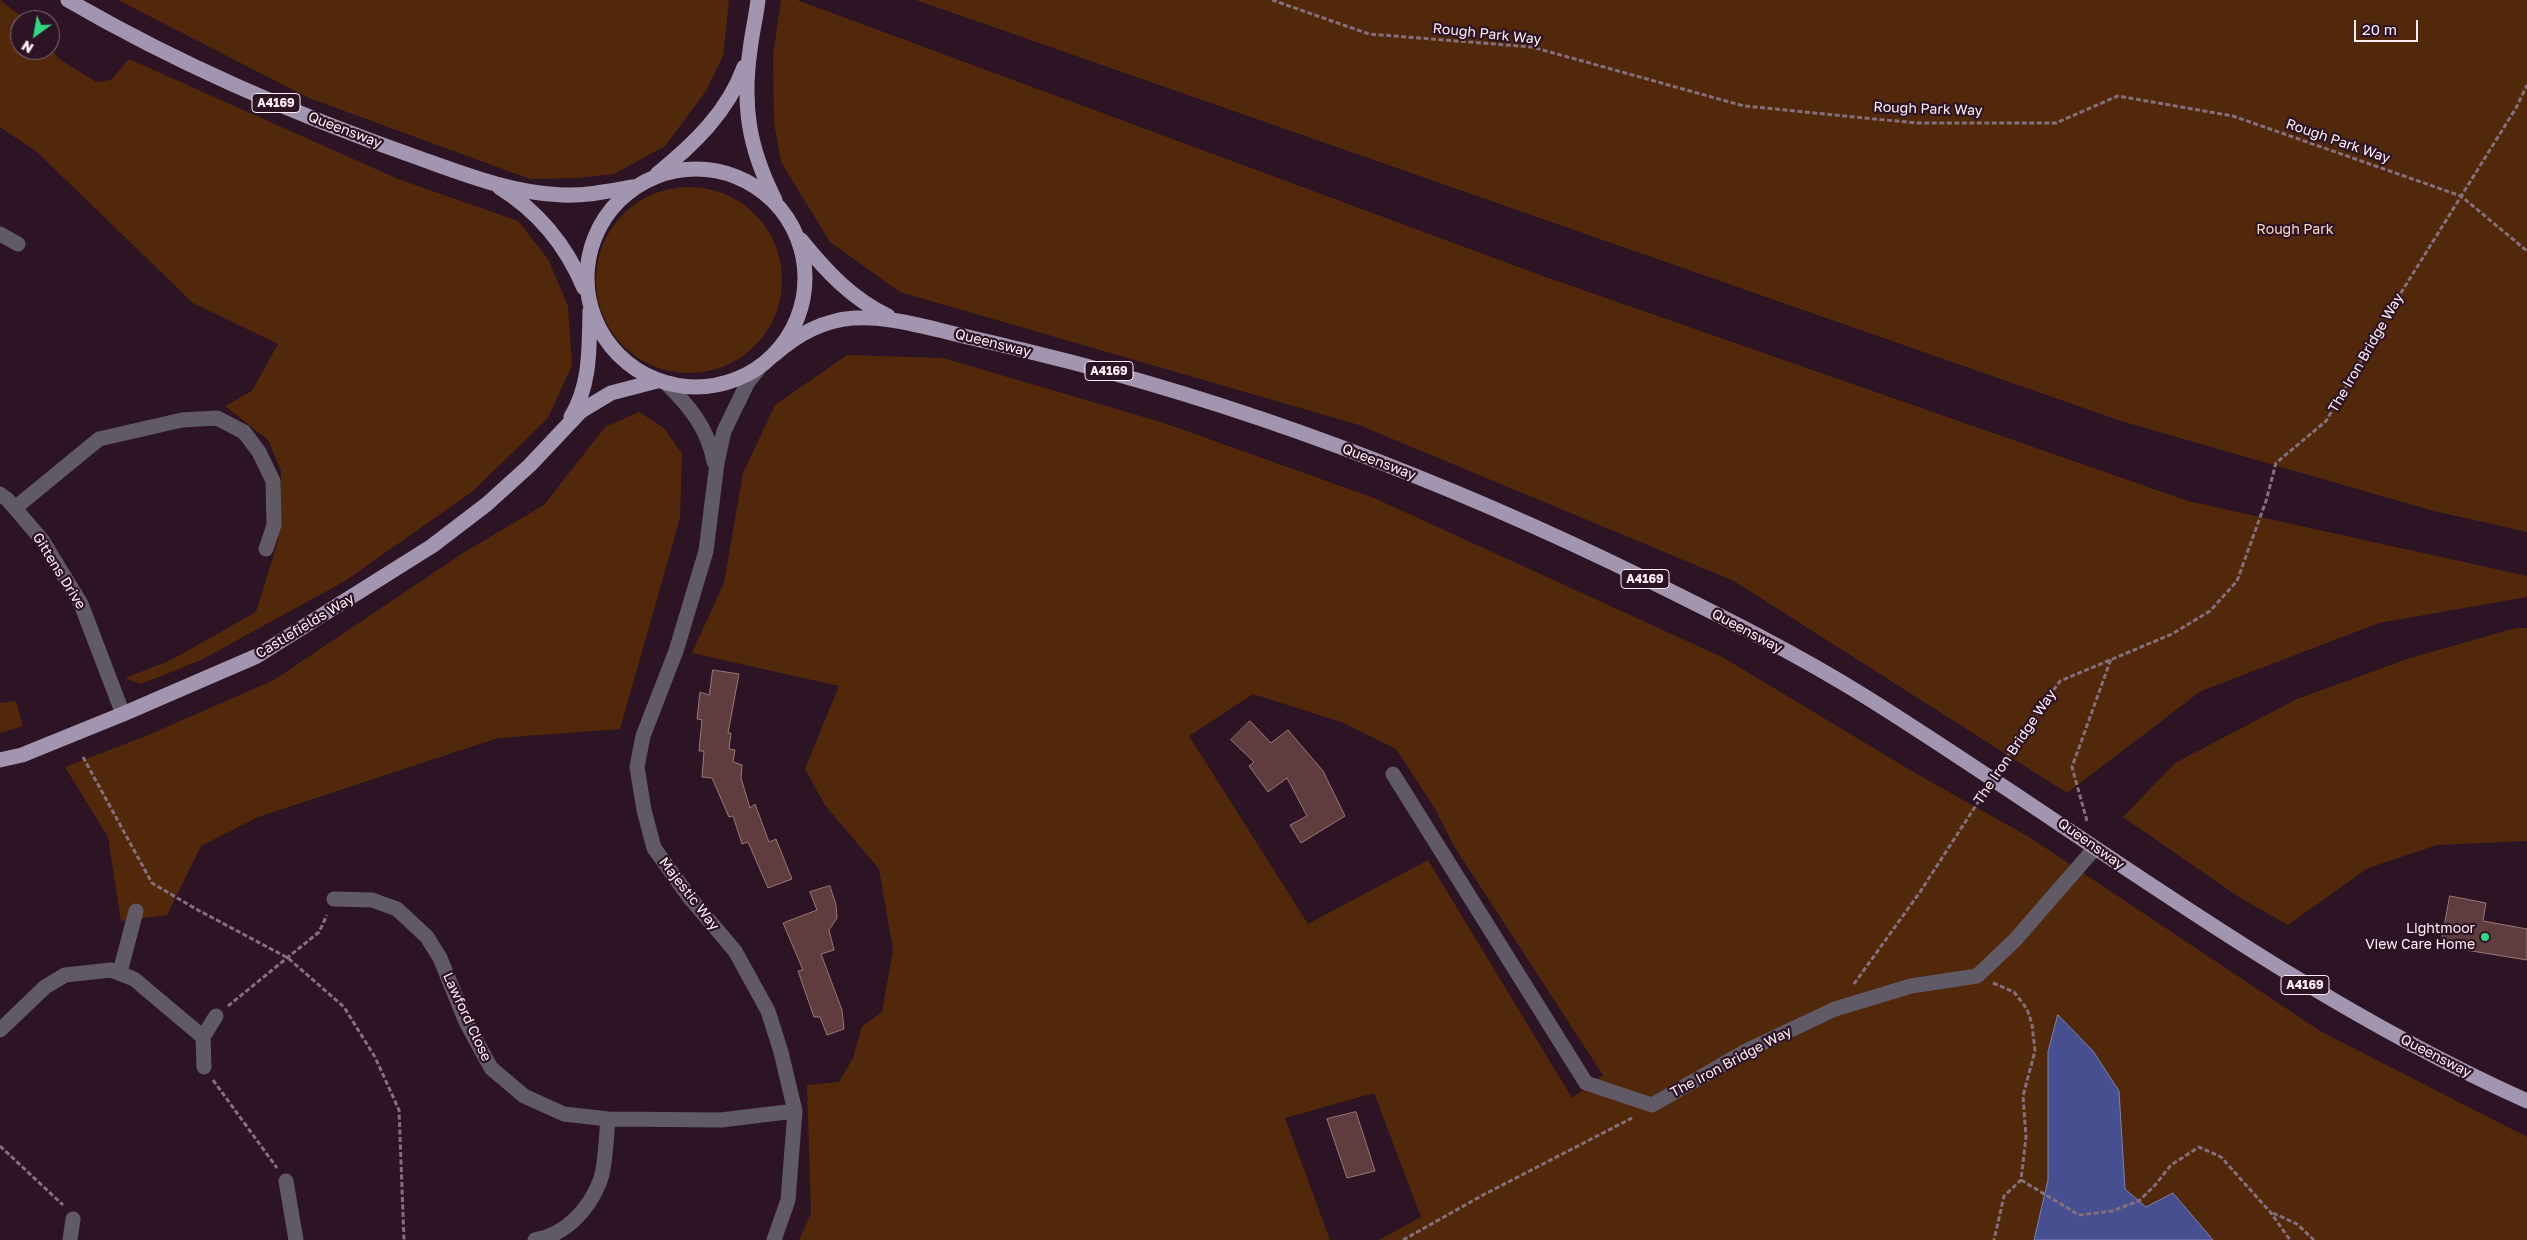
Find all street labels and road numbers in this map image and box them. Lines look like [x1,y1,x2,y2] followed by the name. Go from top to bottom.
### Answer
[1432,20,1542,48] street label: Rough Park Way
[252,94,300,112] road number: A4169
[1873,99,1983,119] street label: Rough Park Way
[306,108,384,152] street label: Queensway
[2284,115,2392,167] street label: Rough Park Way
[2325,290,2407,416] street label: The Iron Bridge Way
[953,325,1033,361] street label: Queensway
[1085,362,1133,381] road number: A4169
[1340,440,1418,484] street label: Queensway
[29,530,89,612] street label: Gittens Drive
[1621,570,1669,588] road number: A4169
[253,590,357,662] street label: Castlefields Way
[1709,605,1785,657] street label: Queensway
[1970,686,2060,808] street label: The Iron Bridge Way
[2054,815,2128,873] street label: Queensway
[655,854,723,934] street label: Majestic Way
[439,970,495,1064] street label: Lawford Close
[2281,976,2329,994] road number: A4169
[1667,1023,1795,1101] street label: The Iron Bridge Way
[2398,1031,2474,1081] street label: Queensway

